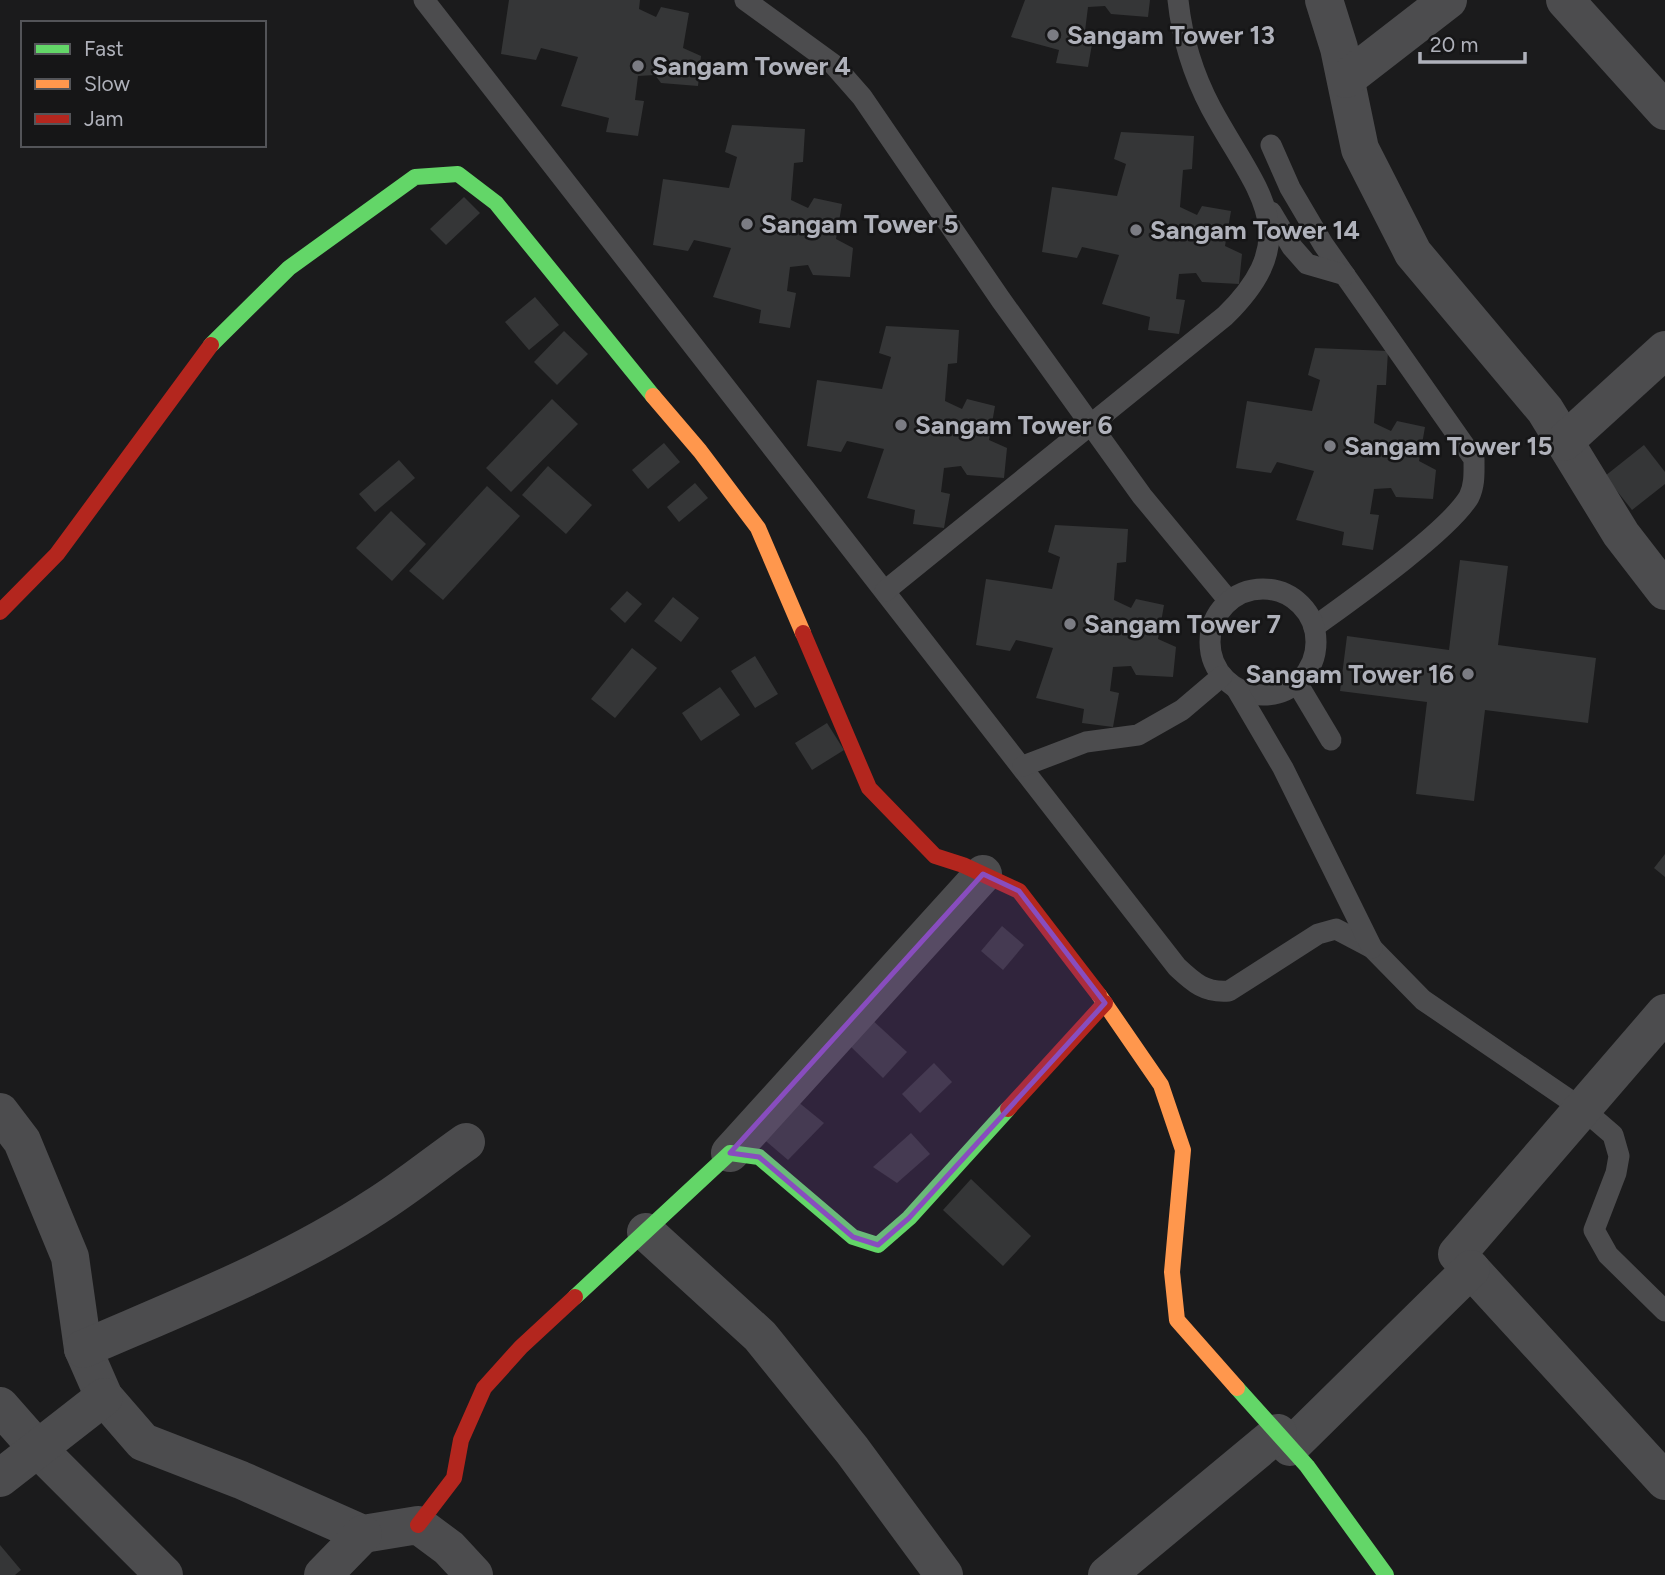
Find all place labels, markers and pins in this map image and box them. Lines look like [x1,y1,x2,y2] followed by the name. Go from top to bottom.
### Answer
[1067,19,1275,51] place label: Sangam Tower 13
[1045,27,1061,43] marker: Sangam Tower 13
[652,50,851,82] place label: Sangam Tower 4
[630,58,646,74] marker: Sangam Tower 4
[761,208,959,240] place label: Sangam Tower 5
[1150,214,1360,246] place label: Sangam Tower 14
[739,216,755,232] marker: Sangam Tower 5
[1128,222,1144,238] marker: Sangam Tower 14
[915,409,1113,441] place label: Sangam Tower 6
[893,417,909,433] marker: Sangam Tower 6
[1344,430,1553,462] place label: Sangam Tower 15
[1322,438,1338,454] marker: Sangam Tower 15
[1084,608,1281,640] place label: Sangam Tower 7
[1062,616,1078,632] marker: Sangam Tower 7
[1245,658,1454,690] place label: Sangam Tower 16
[1460,666,1476,682] marker: Sangam Tower 16

